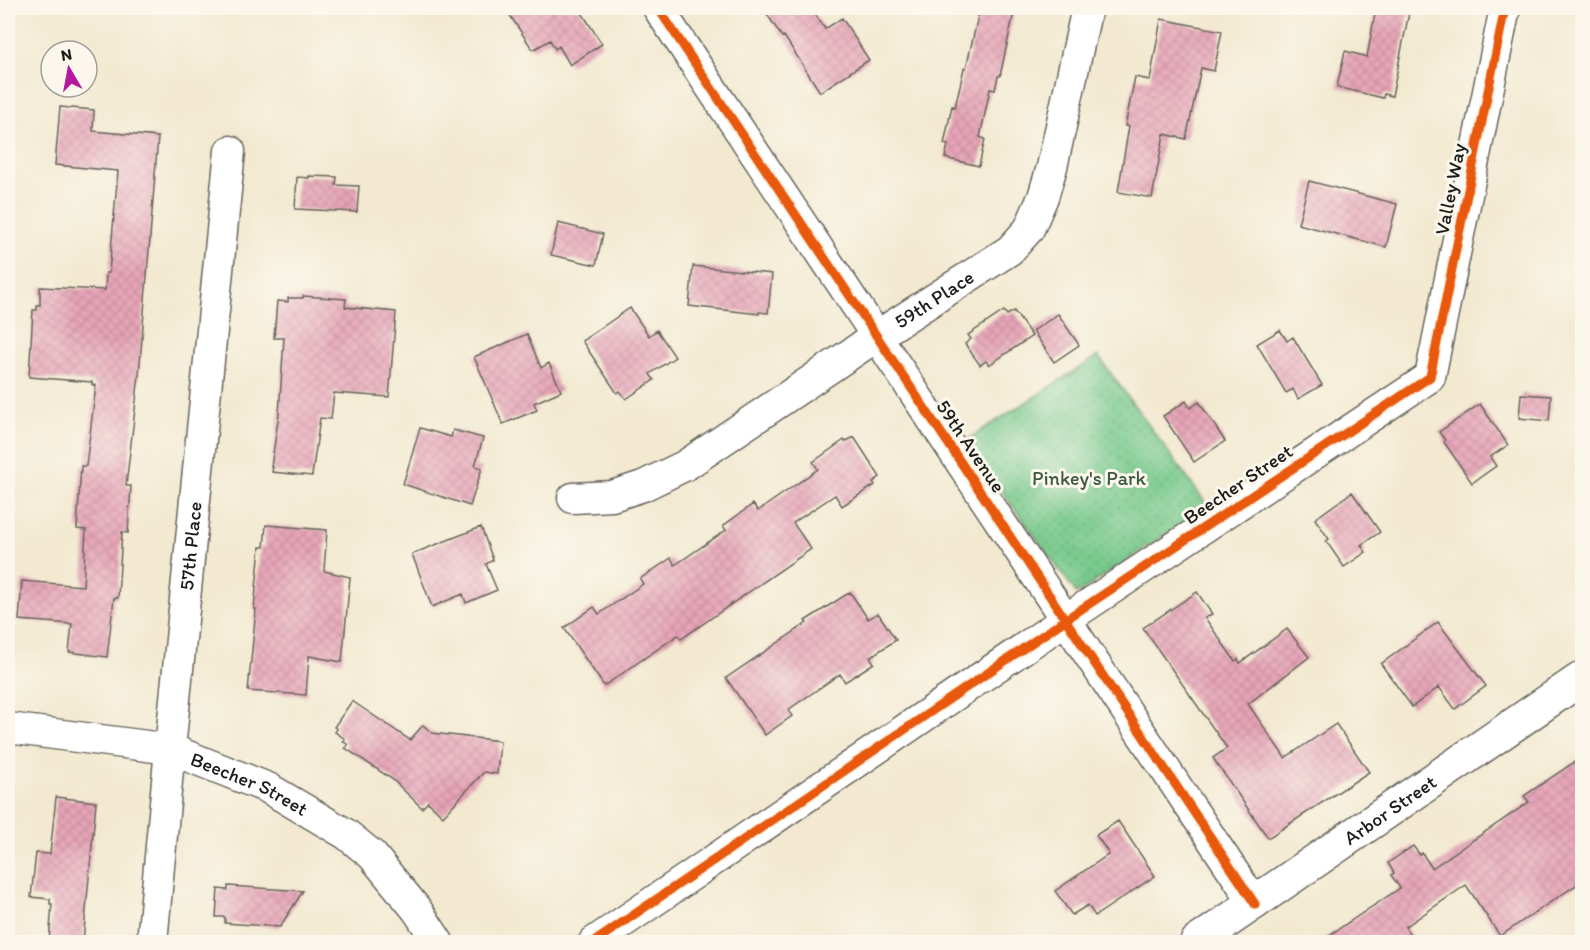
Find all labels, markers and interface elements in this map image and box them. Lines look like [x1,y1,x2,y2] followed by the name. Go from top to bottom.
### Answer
[39,39,99,99] north arrow
[60,44,73,65] text: N
[1429,140,1471,237] street label: Valley Way
[890,265,978,333] street label: 59th Place
[931,395,1011,497] street label: 59th Avenue
[1179,439,1297,529] street label: Beecher Street
[1032,466,1147,490] park label: Pinkey's Park
[174,500,207,591] street label: 57th Place
[187,746,312,821] street label: Beecher Street
[1339,770,1441,850] street label: Arbor Street

